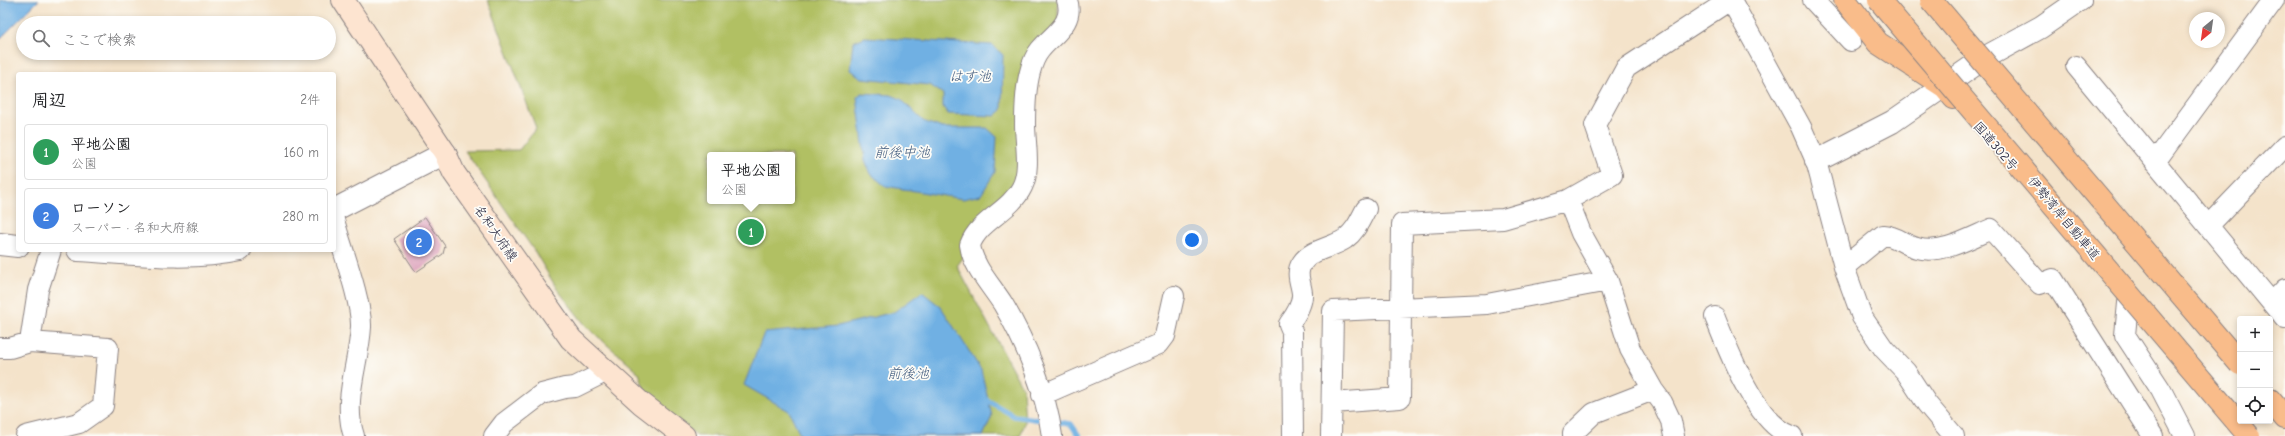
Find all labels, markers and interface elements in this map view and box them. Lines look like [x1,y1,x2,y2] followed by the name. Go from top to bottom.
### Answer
[2189,12,2225,48] north arrow
[16,16,336,60] search box
[30,27,52,49] icon: search
[62,31,137,49] text: ここで検索
[949,68,992,85] water label: はす池
[32,91,66,110] text: 周辺
[300,92,320,107] text: 2件
[1971,118,2021,174] street label: 国道302号
[71,135,131,153] text: 平地公園
[874,144,931,161] water label: 前後中池
[43,145,49,160] text: 1
[284,145,319,160] text: 160 m
[707,152,795,204] popup
[71,156,97,171] text: 公園
[721,161,781,179] text: 平地公園
[2025,173,2103,263] street label: 伊勢湾岸自動車道
[721,182,747,197] text: 公園
[71,199,131,217] text: ローソン
[471,202,521,265] street label: 名和大府線
[43,209,49,224] text: 2
[282,209,319,224] text: 280 m
[738,217,764,247] pin: 1
[71,220,198,235] text: スーパー · 名和大府線
[406,227,432,257] pin: 2
[1182,230,1202,250] your location
[2237,316,2273,424] map controls
[2237,316,2273,352] button: +
[2237,352,2273,388] button: −
[887,365,930,382] water label: 前後池
[2237,388,2273,424] button: locate

